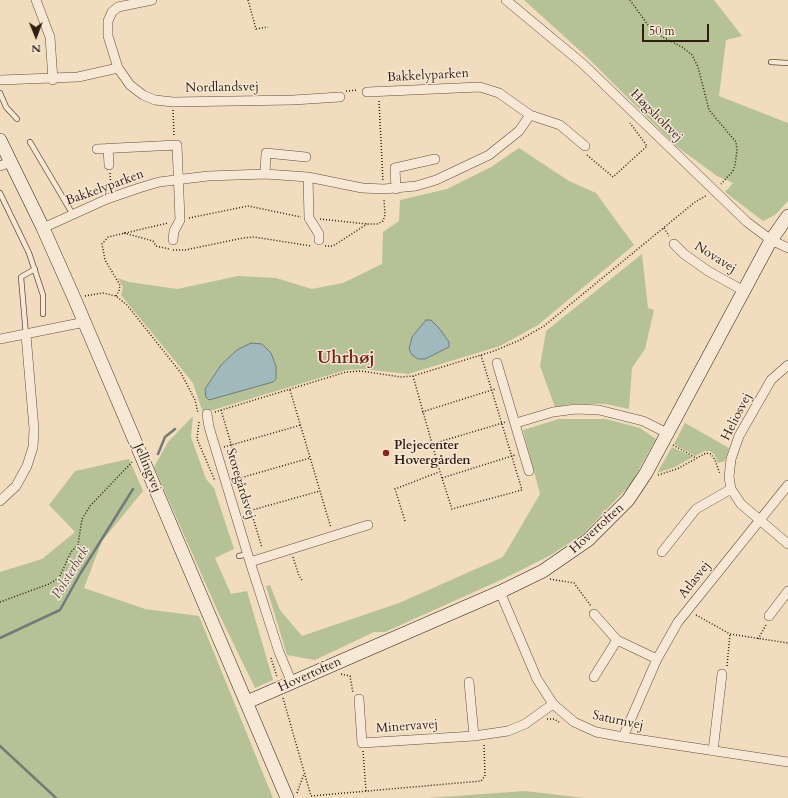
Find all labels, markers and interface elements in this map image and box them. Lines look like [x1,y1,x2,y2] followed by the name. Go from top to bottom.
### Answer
[16,16,56,56] north arrow
[644,16,711,42] scale bar
[649,23,675,39] text: 50 m
[31,41,41,56] text: N
[387,66,469,86] street label: Bakkelyparken
[185,80,259,96] street label: Nordlandsvej
[627,87,685,145] street label: Høgsholtvej
[64,167,146,209] street label: Bakkelyparken
[691,239,739,277] street label: Novavej
[317,349,375,369] district label: Uhrhøj
[718,391,756,443] street label: Heliosvej
[394,438,471,469] place label: Plejecenter Hovergården
[130,441,164,495] street label: Jellingvej
[222,447,258,521] street label: Storegårdsvej
[381,448,391,458] marker: Plejecenter Hovergården
[567,501,627,557] street label: Hovertoften
[49,544,93,602] water label: Polsterbæk
[676,558,714,602] street label: Atlasvej
[276,654,344,696] street label: Hovertoften
[591,708,645,734] street label: Saturnvej
[375,717,439,737] street label: Minervavej

